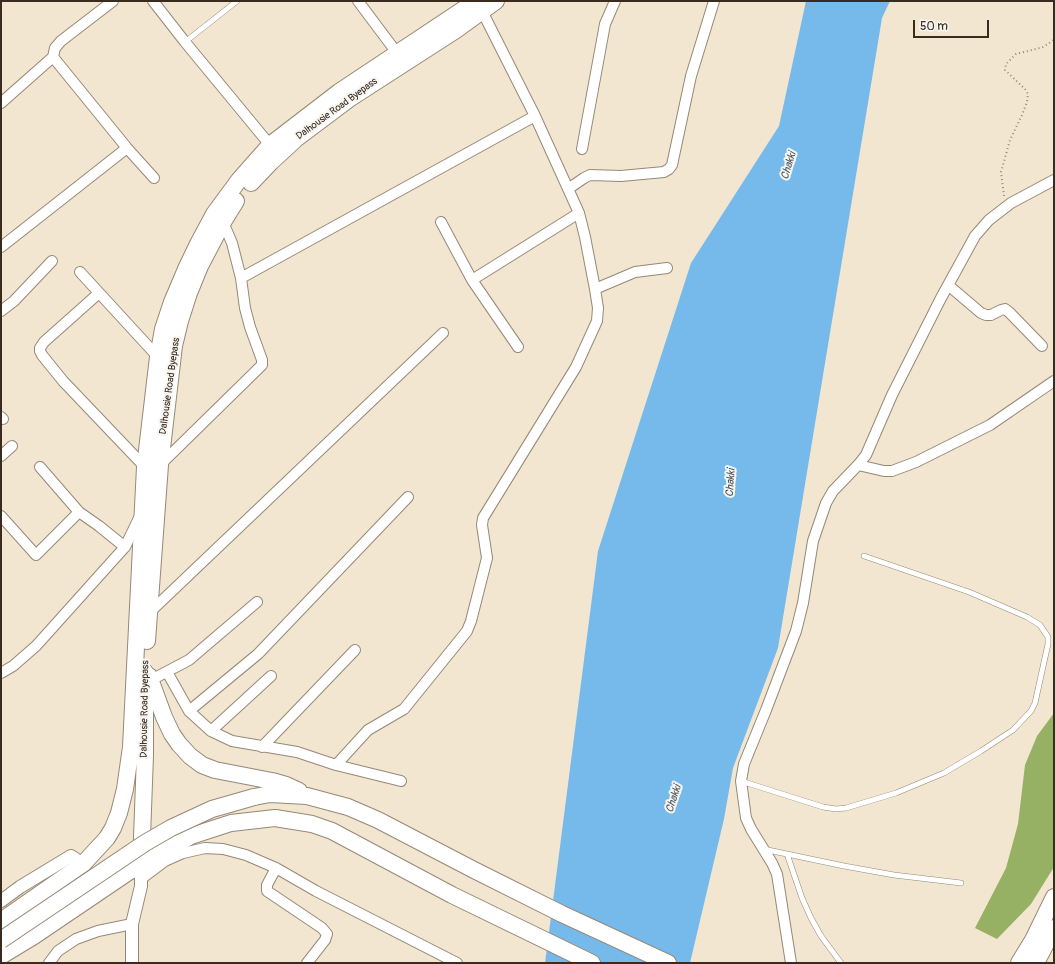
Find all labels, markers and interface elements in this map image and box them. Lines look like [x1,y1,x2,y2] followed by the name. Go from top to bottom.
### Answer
[915,12,991,38] scale bar
[920,19,948,34] text: 50 m
[294,75,380,143] street label: Dalhousie Road Byepass
[779,151,799,181] water label: Chakki
[157,337,183,435] street label: Dalhousie Road Byepass
[723,468,739,498] water label: Chakki
[138,660,152,758] street label: Dalhousie Road Byepass
[663,784,685,814] water label: Chakki

